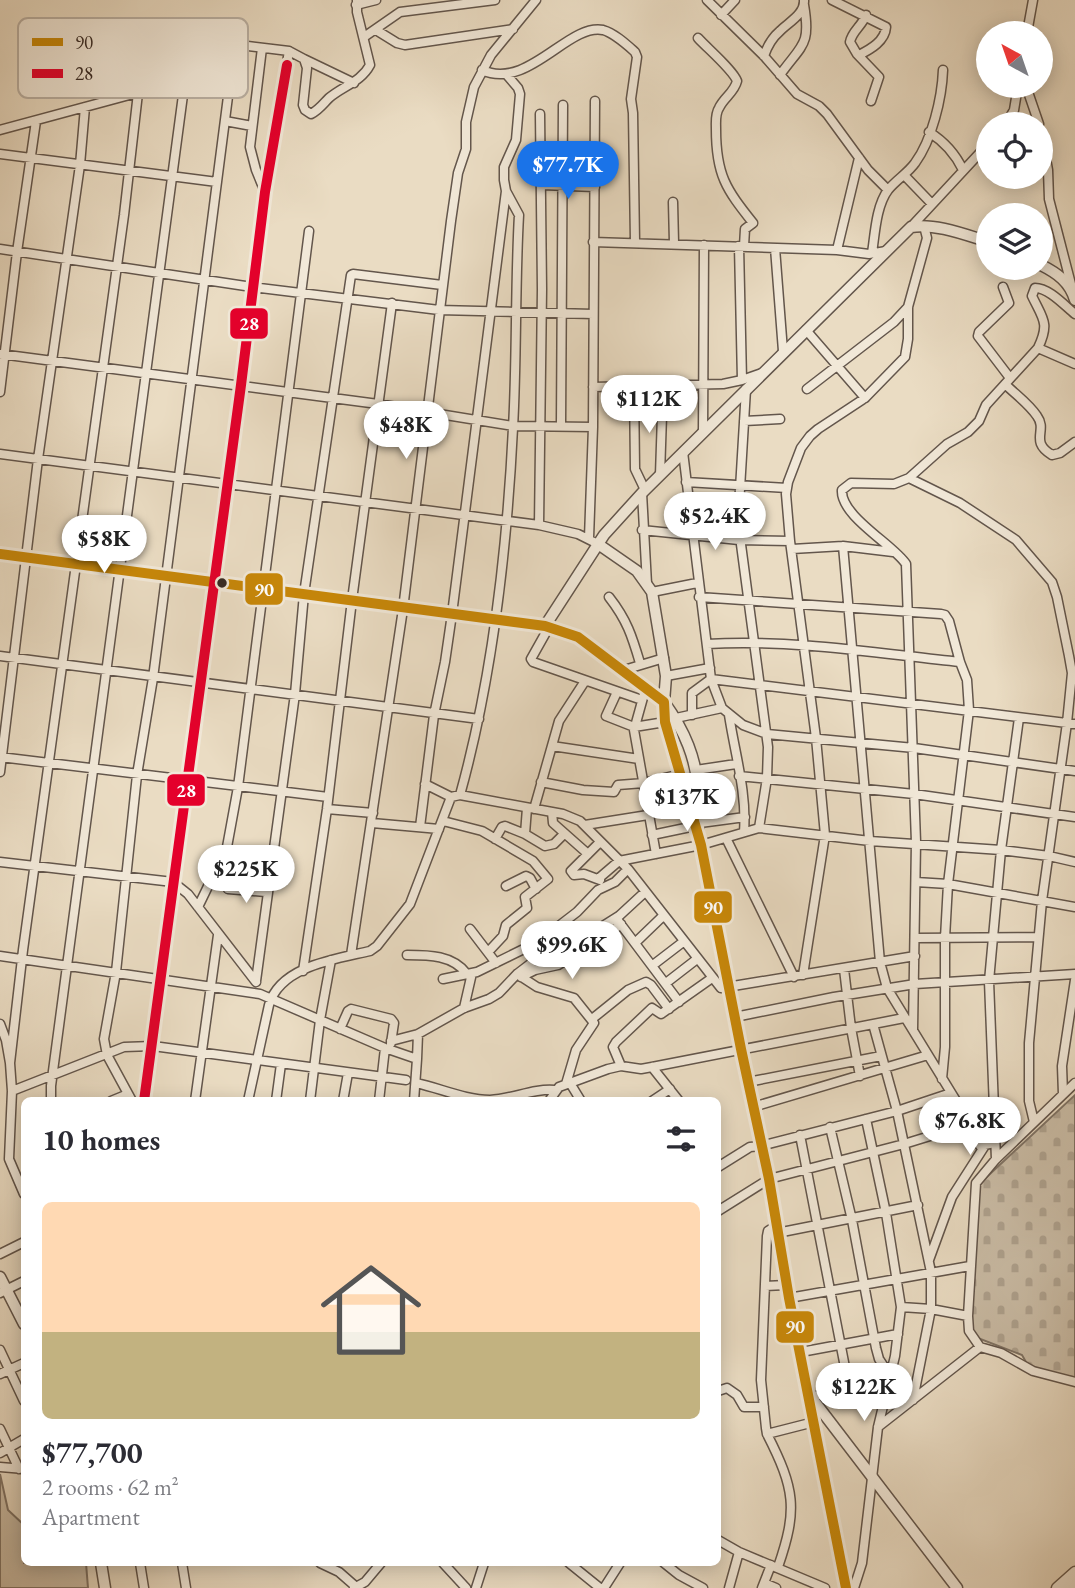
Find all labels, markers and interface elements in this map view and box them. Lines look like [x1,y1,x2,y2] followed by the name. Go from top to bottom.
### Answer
[18,18,248,98] legend
[976,21,1054,98] north arrow
[976,21,1053,280] map controls
[75,30,93,55] text: 90
[75,61,93,86] text: 28
[976,112,1053,189] button: locate
[511,142,625,201] pin: $77.7K
[533,149,603,179] text: $77.7K
[976,203,1053,280] button: layers
[229,307,269,340] line badge: 28
[239,311,259,336] text: 28
[600,376,698,435] pin: $112K
[617,383,681,413] text: $112K
[365,402,447,461] pin: $48K
[380,409,432,439] text: $48K
[658,492,772,552] pin: $52.4K
[680,500,750,530] text: $52.4K
[63,516,145,575] pin: $58K
[78,523,130,553] text: $58K
[244,572,284,606] line badge: 90
[215,576,229,590] unlabelled marker
[254,577,274,602] text: 90
[166,773,206,807] line badge: 28
[638,774,736,833] pin: $137K
[176,778,196,803] text: 28
[655,781,719,811] text: $137K
[197,846,295,905] pin: $225K
[214,853,278,883] text: $225K
[693,890,733,924] line badge: 90
[703,895,723,920] text: 90
[515,922,629,981] pin: $99.6K
[537,929,607,959] text: $99.6K
[913,1098,1027,1157] pin: $76.8K
[935,1105,1005,1135] text: $76.8K
[42,1120,160,1159] text: 10 homes
[662,1120,700,1158] icon: filters
[308,1247,434,1373] icon: home
[775,1310,815,1344] line badge: 90
[785,1314,805,1339] text: 90
[815,1364,913,1423] pin: $122K
[832,1371,896,1401] text: $122K
[42,1433,143,1472] text: $77,700
[42,1472,179,1502] text: 2 rooms · 62 m²
[42,1502,140,1532] text: Apartment

